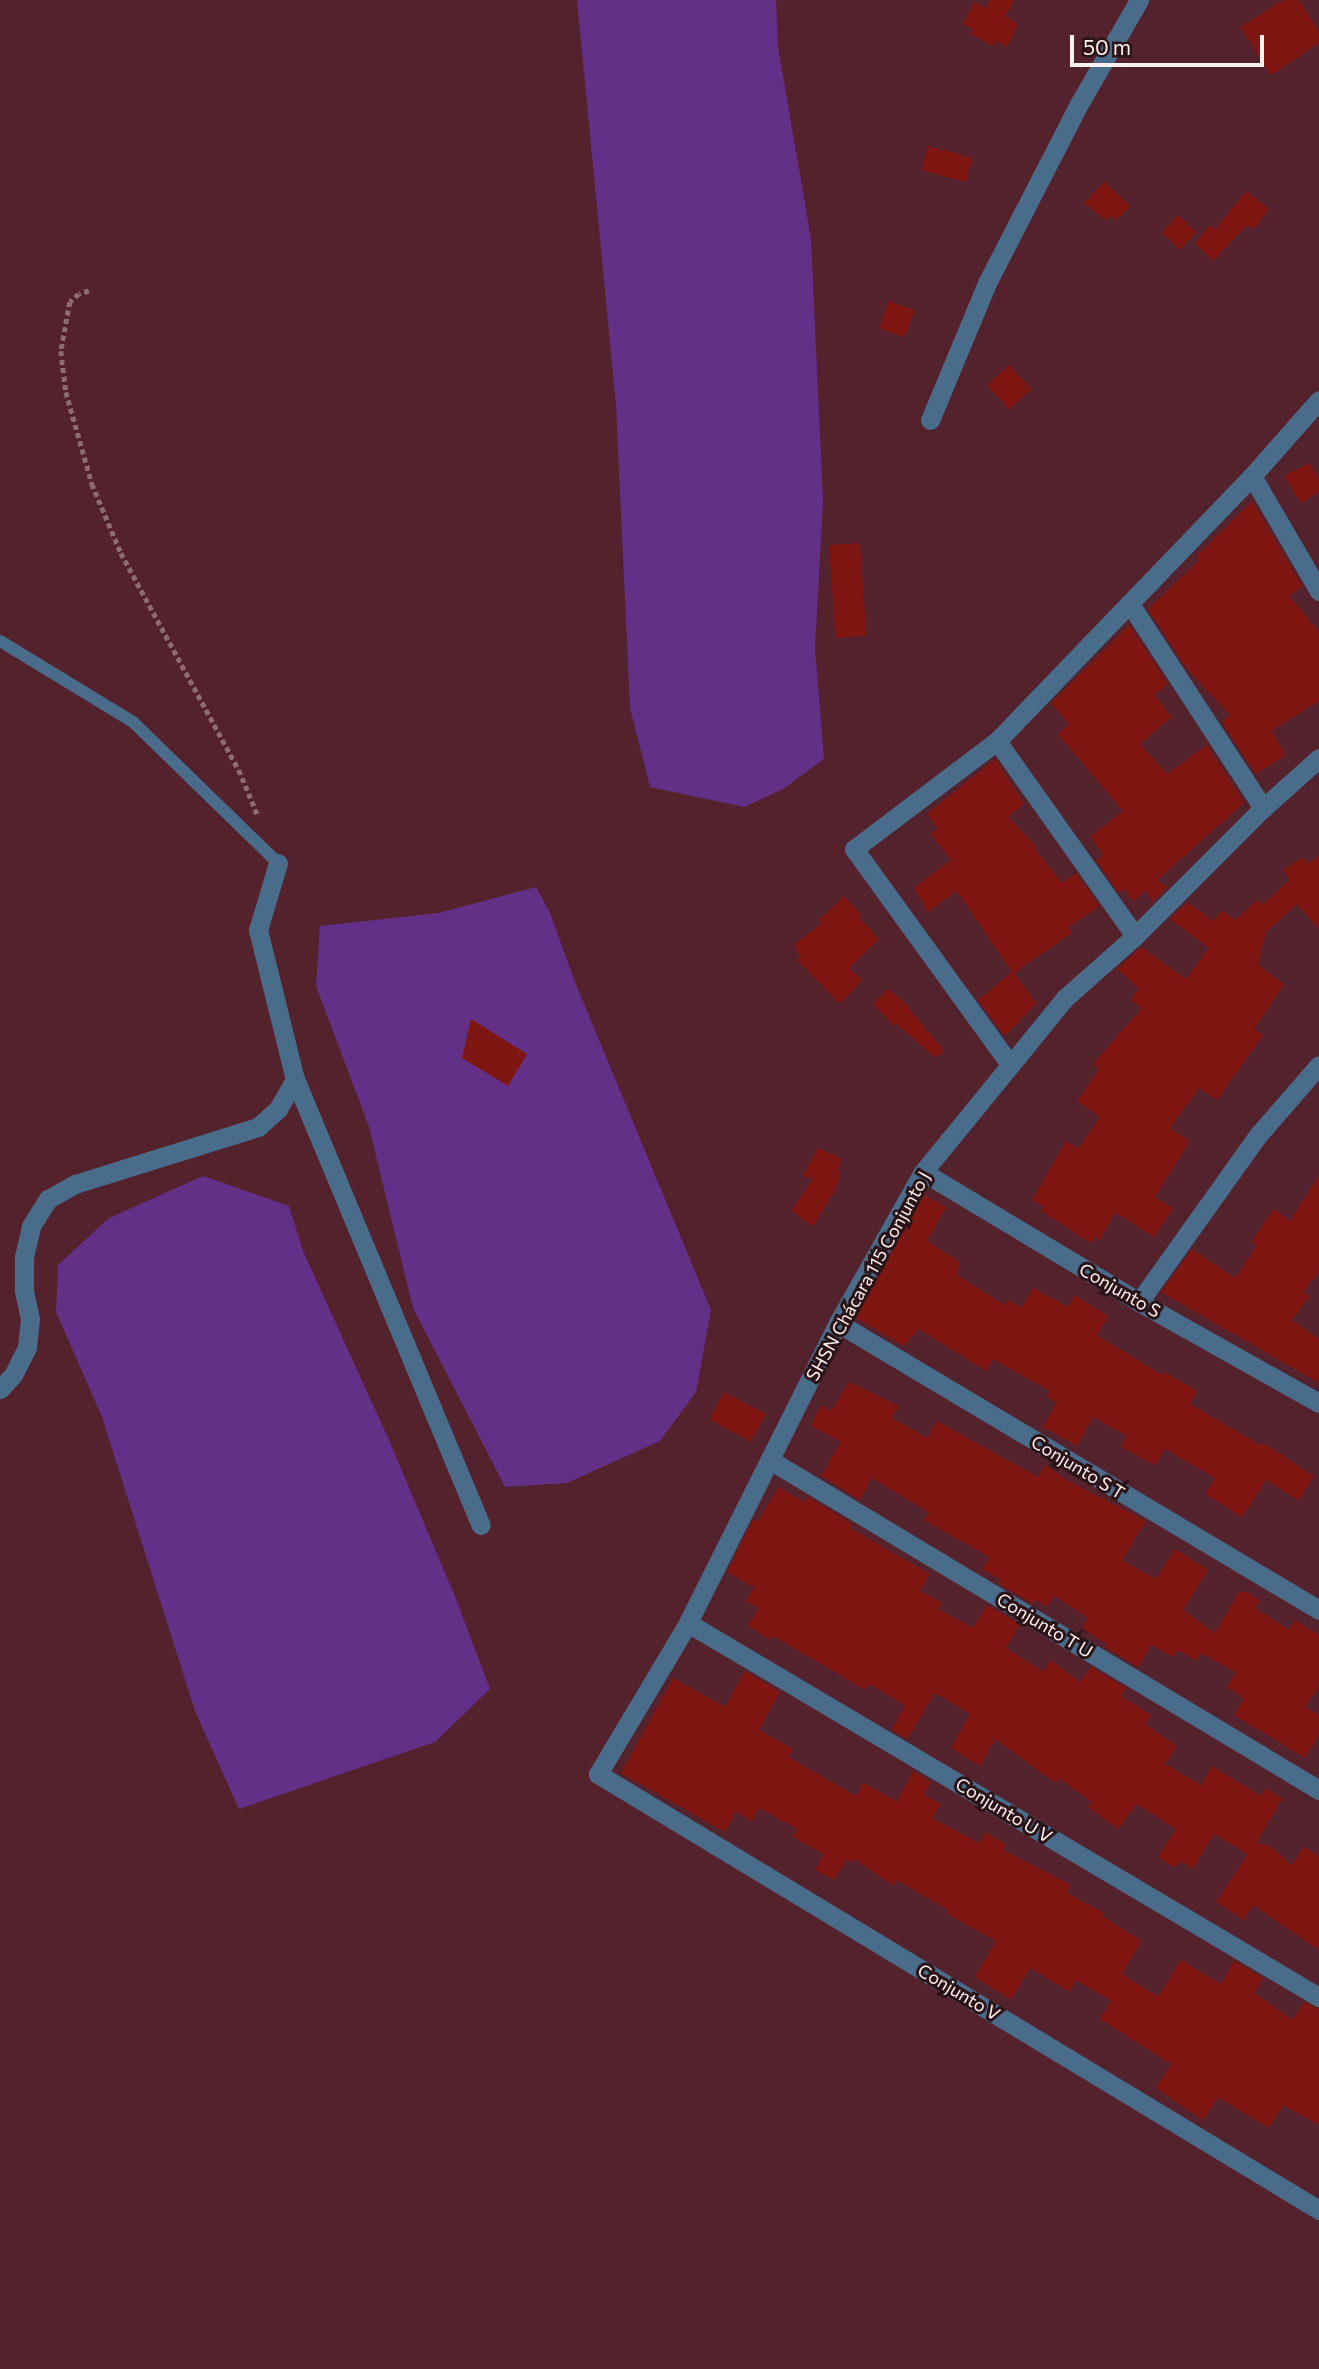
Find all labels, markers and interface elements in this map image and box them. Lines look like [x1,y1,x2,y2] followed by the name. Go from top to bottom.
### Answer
[1074,21,1268,65] scale bar
[1083,34,1131,59] text: 50 m
[801,1168,935,1384] street label: SHSN Chácara 115 Conjunto J
[1075,1258,1165,1322] street label: Conjunto S
[1027,1431,1129,1503] street label: Conjunto S T
[993,1588,1097,1662] street label: Conjunto T U
[952,1773,1056,1847] street label: Conjunto U V
[914,1959,1004,2025] street label: Conjunto V

